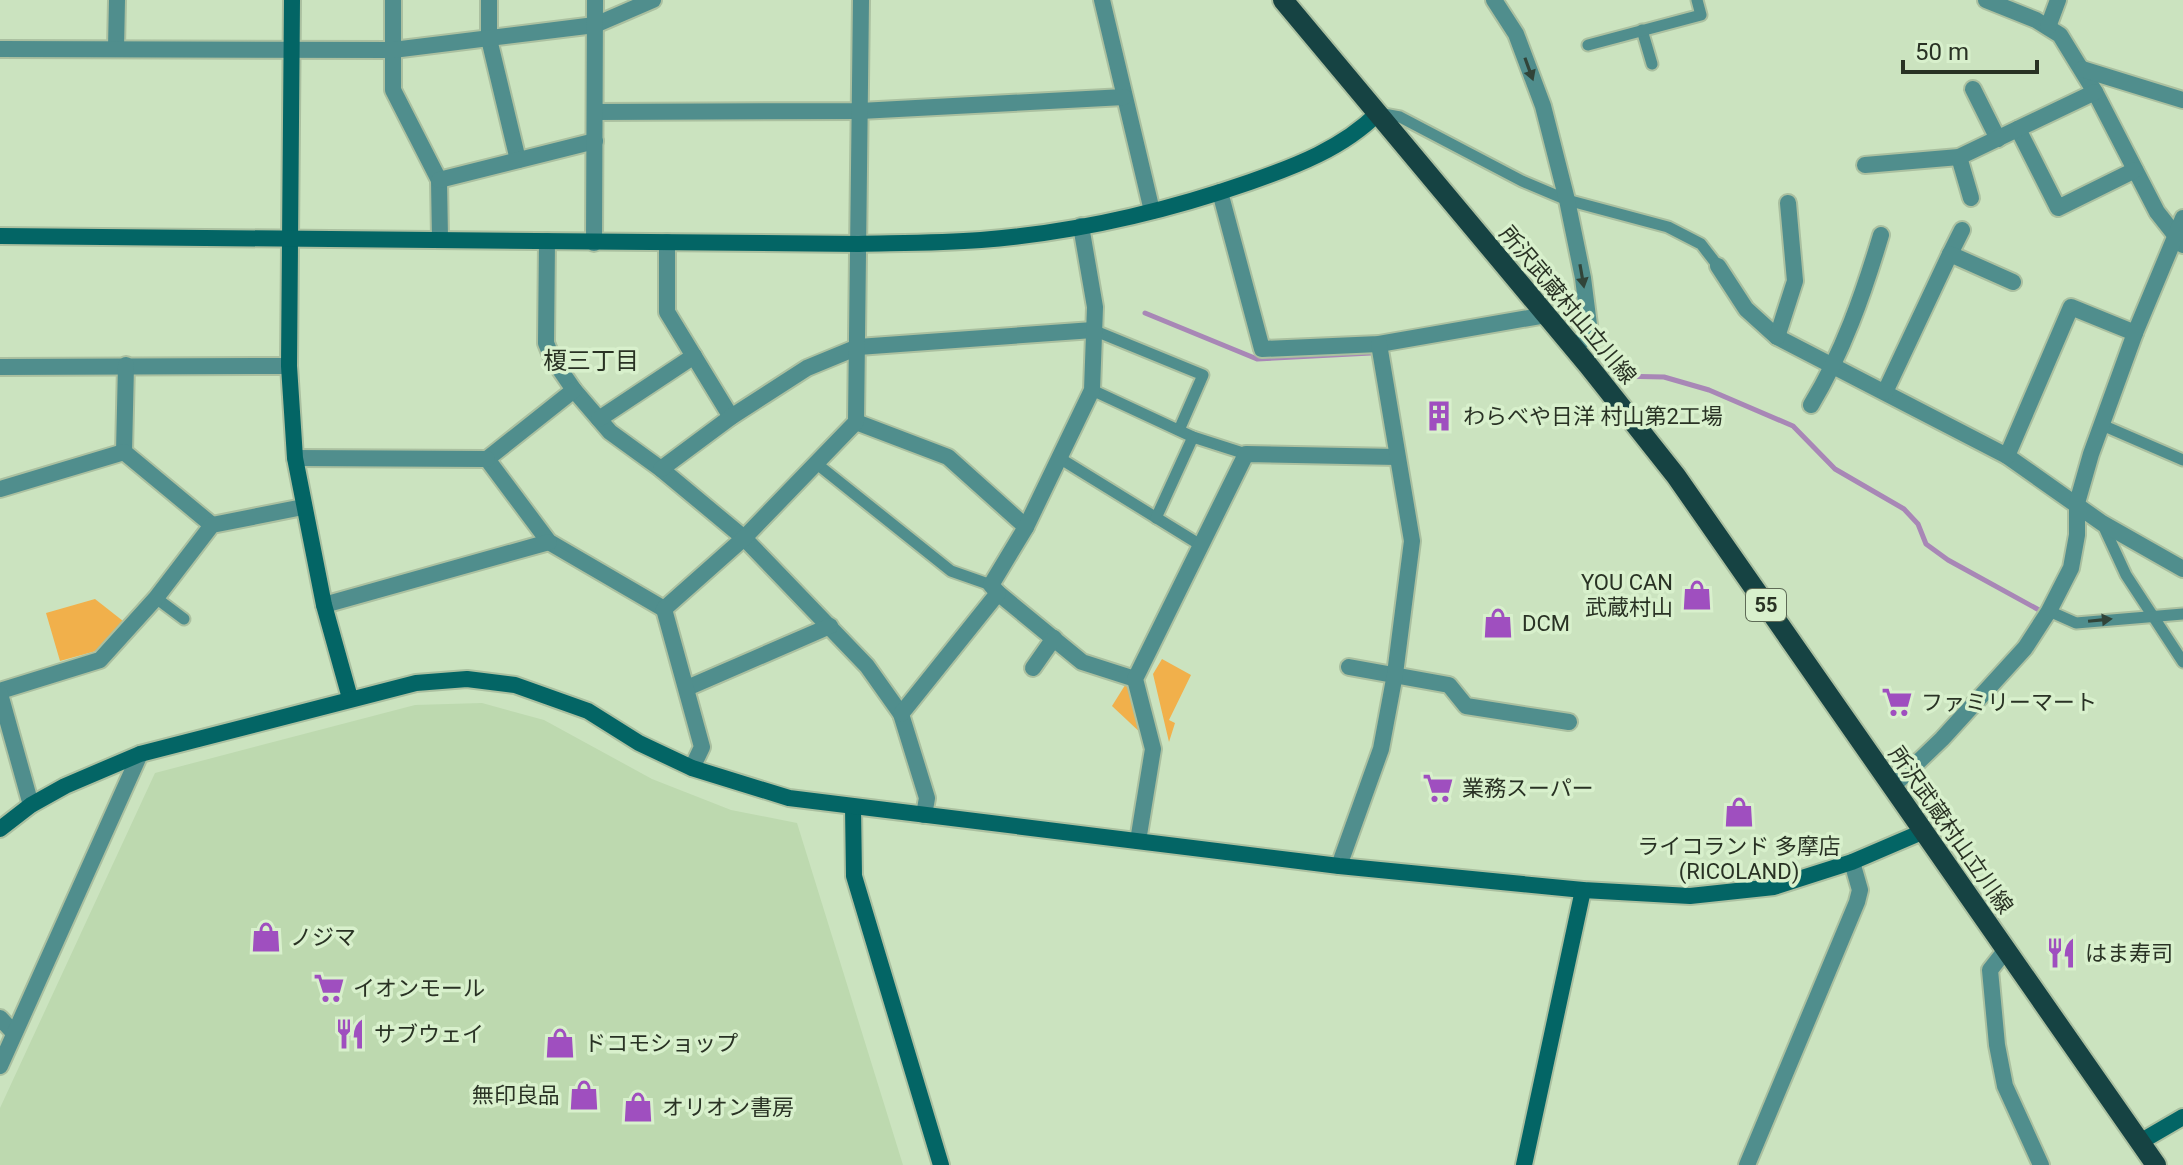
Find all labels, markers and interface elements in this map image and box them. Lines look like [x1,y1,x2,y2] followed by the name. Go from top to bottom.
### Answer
[1903,24,2037,74] scale bar
[1915,38,1969,66] text: 50 m
[1523,57,1536,81] one-way arrow
[1495,221,1641,389] street label: 所沢武蔵村山立川線
[1576,264,1589,289] one-way arrow
[543,347,639,375] district label: 榎三丁目
[1422,399,1456,433] building icon: わらべや日洋 村山第2工場
[1463,404,1723,429] place label: わらべや日洋 村山第2工場
[1581,570,1673,620] place label: YOU CAN 武蔵村山
[1680,578,1714,612] shop icon: YOU CAN 武蔵村山
[1746,589,1786,621] road number: 55
[1481,606,1515,640] shop icon: DCM
[1522,611,1570,636] place label: DCM
[2088,614,2113,627] one-way arrow
[1880,685,1914,719] supermarket icon: ファミリーマート
[1921,690,2097,715] place label: ファミリーマート
[1884,742,2018,918] street label: 所沢武蔵村山立川線
[1421,771,1455,805] supermarket icon: 業務スーパー
[1462,776,1594,801] place label: 業務スーパー
[1722,795,1756,829] shop icon: ライコランド 多摩店 (RICOLAND)
[1637,834,1841,885] place label: ライコランド 多摩店 (RICOLAND)
[249,920,283,954] shop icon: ノジマ
[290,925,356,950] place label: ノジマ
[2044,936,2078,970] restaurant icon: はま寿司
[2085,941,2173,966] place label: はま寿司
[312,971,346,1005] supermarket icon: イオンモール
[353,976,485,1001] place label: イオンモール
[333,1017,367,1051] restaurant icon: サブウェイ
[374,1022,484,1047] place label: サブウェイ
[543,1026,577,1060] shop icon: ドコモショップ
[584,1031,738,1056] place label: ドコモショップ
[567,1078,601,1112] shop icon: 無印良品
[472,1083,560,1108] place label: 無印良品
[621,1090,655,1124] shop icon: オリオン書房
[662,1095,794,1120] place label: オリオン書房

